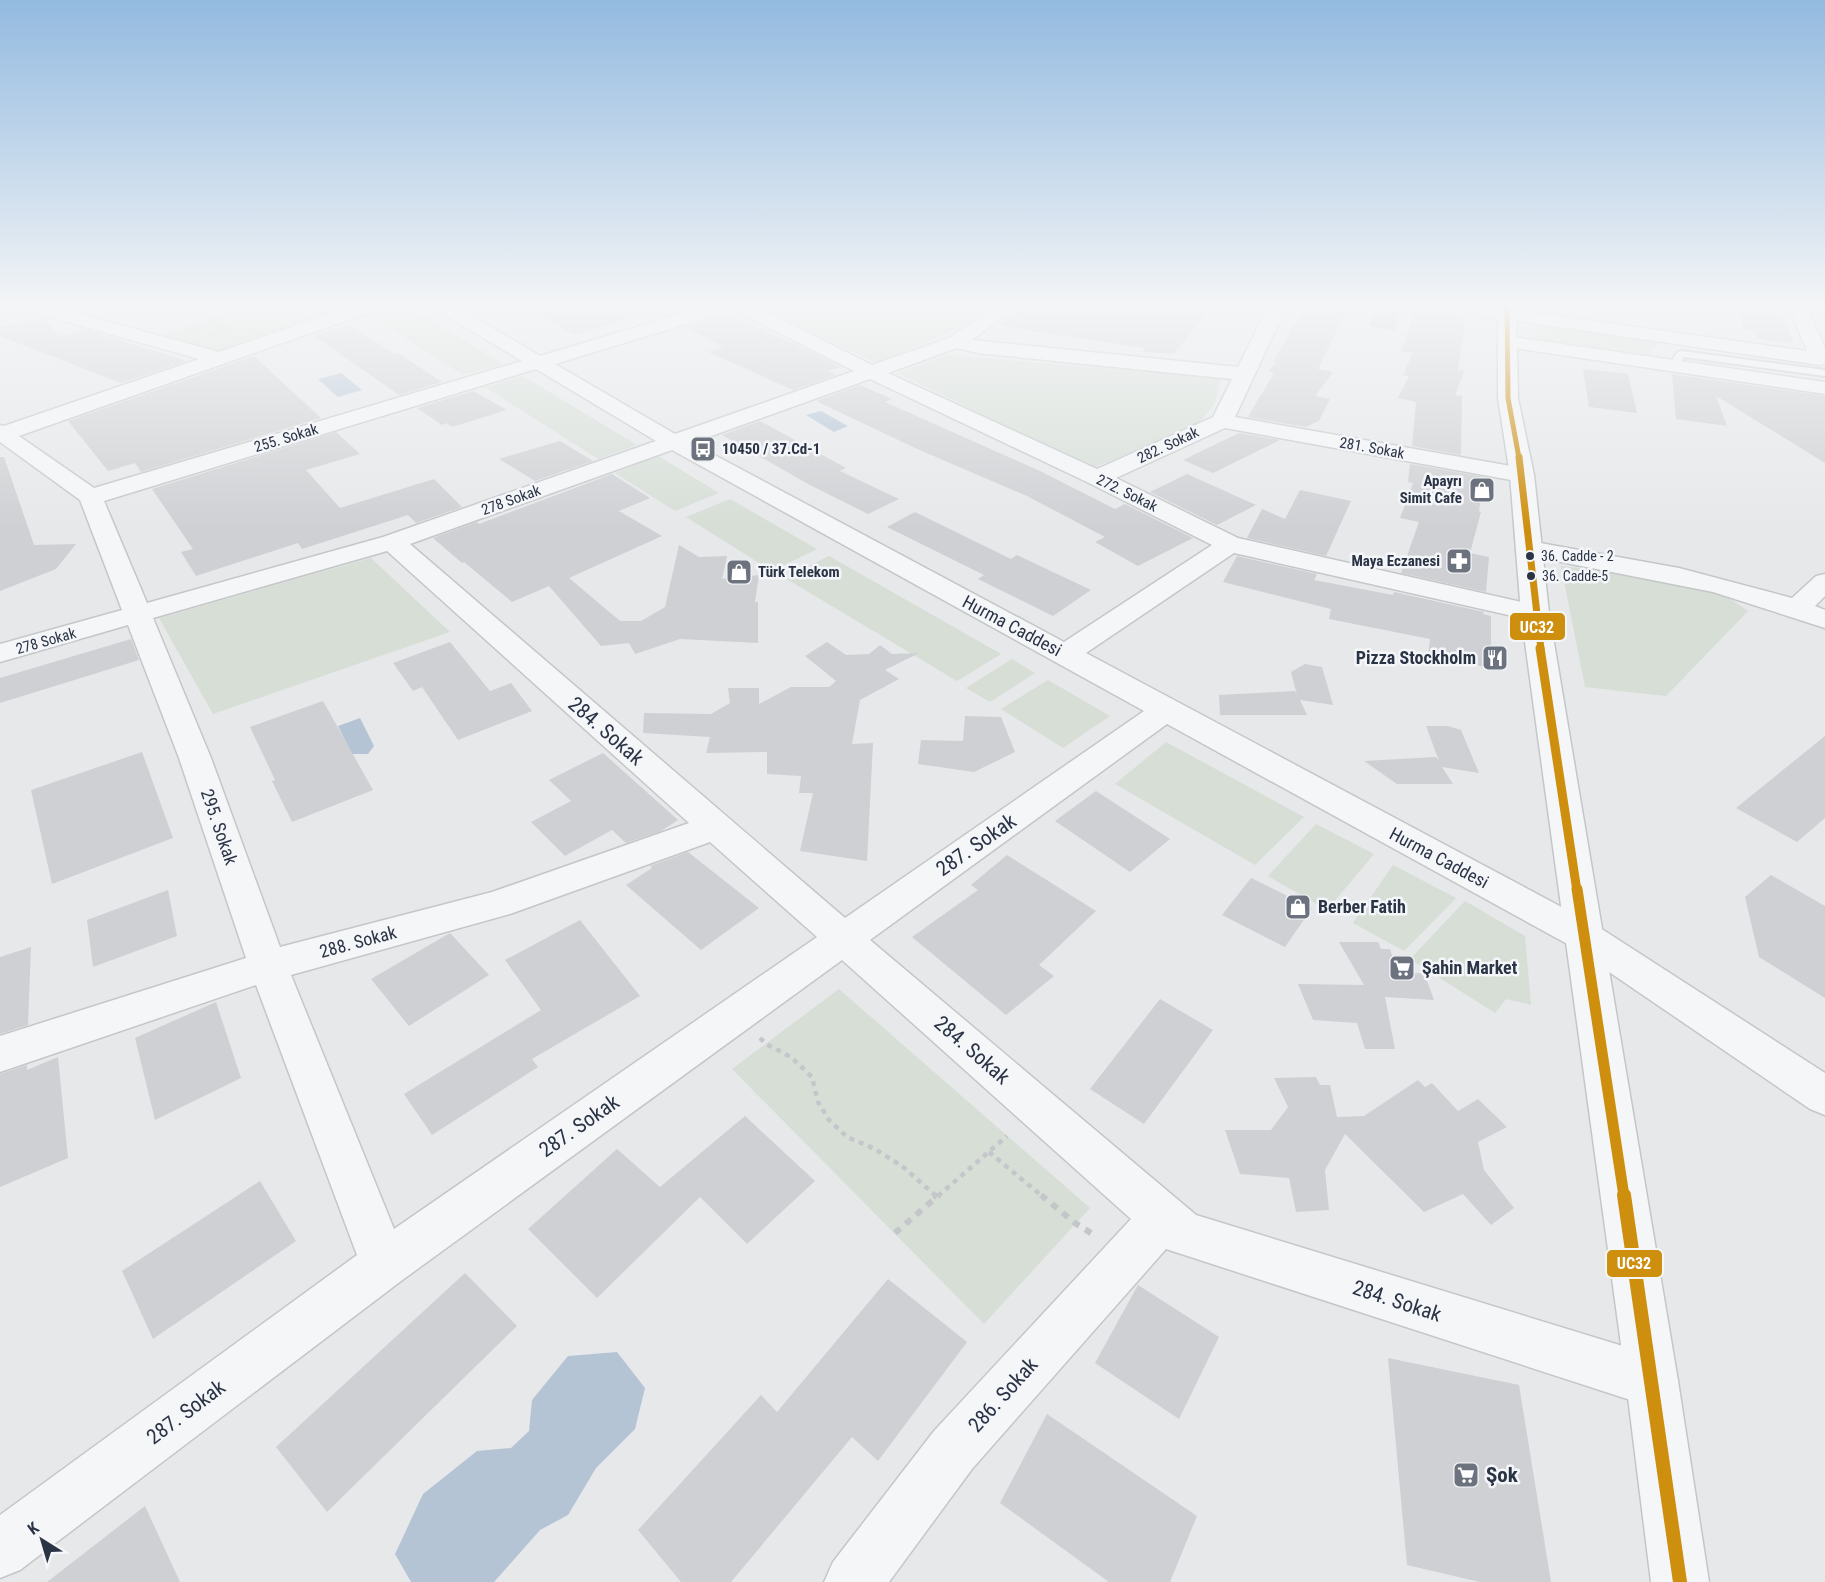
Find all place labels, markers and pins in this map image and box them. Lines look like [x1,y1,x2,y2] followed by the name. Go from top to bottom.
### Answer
[688,434,718,464] bus stop icon: 10450 / 37.Cd-1
[722,440,820,458] place label: 10450 / 37.Cd-1
[1400,472,1462,507] place label: Apayrı Simit Cafe
[1467,475,1497,505] shop icon: Apayrı Simit Cafe
[1444,546,1474,576] pharmacy icon: Maya Eczanesi
[1541,548,1614,564] place label: 36. Cadde - 2
[1524,550,1536,562] marker: 36. Cadde - 2
[1351,552,1440,570] place label: Maya Eczanesi
[724,557,754,587] shop icon: Türk Telekom
[758,563,840,581] place label: Türk Telekom
[1542,568,1608,584] place label: 36. Cadde-5
[1525,570,1537,582] marker: 36. Cadde-5
[1480,643,1510,673] restaurant icon: Pizza Stockholm
[1356,647,1476,668] place label: Pizza Stockholm
[1283,892,1313,922] shop icon: Berber Fatih
[1318,896,1406,917] place label: Berber Fatih
[1387,953,1417,983] supermarket icon: Şahin Market
[1422,957,1518,978] place label: Şahin Market
[1451,1460,1481,1490] supermarket icon: Şok
[1486,1463,1519,1487] place label: Şok

